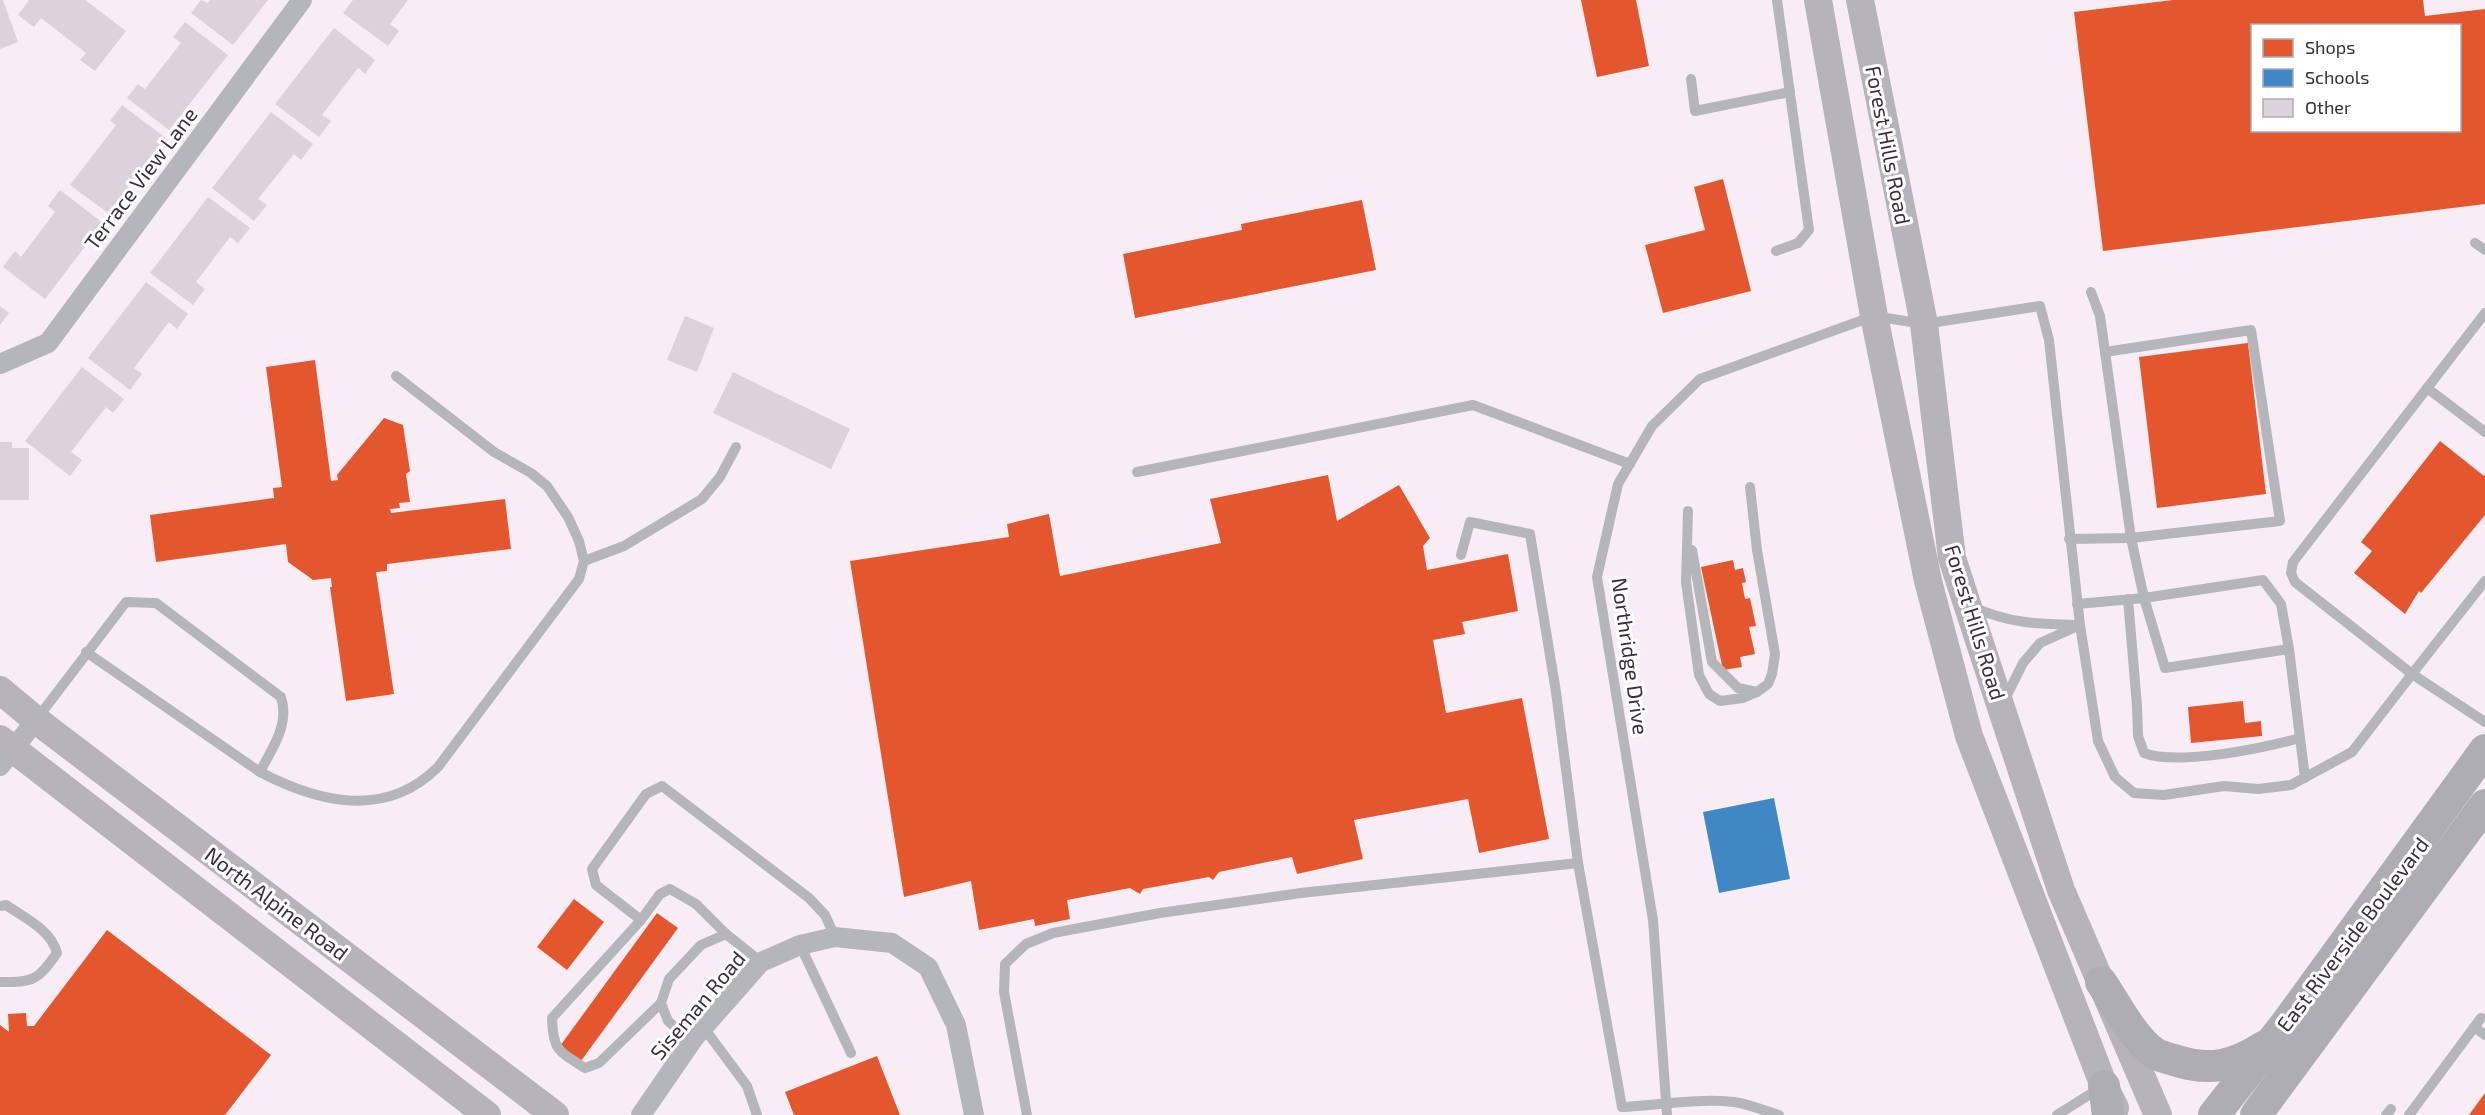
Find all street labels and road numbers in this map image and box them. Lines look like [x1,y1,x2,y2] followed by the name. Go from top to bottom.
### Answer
[1861,64,1917,226] street label: Forest Hills Road
[78,102,202,254] street label: Terrace View Lane
[1940,541,2012,703] street label: Forest Hills Road
[1608,576,1654,736] street label: Northridge Drive
[2271,832,2433,1036] street label: East Riverside Boulevard
[200,841,354,965] street label: North Alpine Road
[644,946,750,1064] street label: Siseman Road

